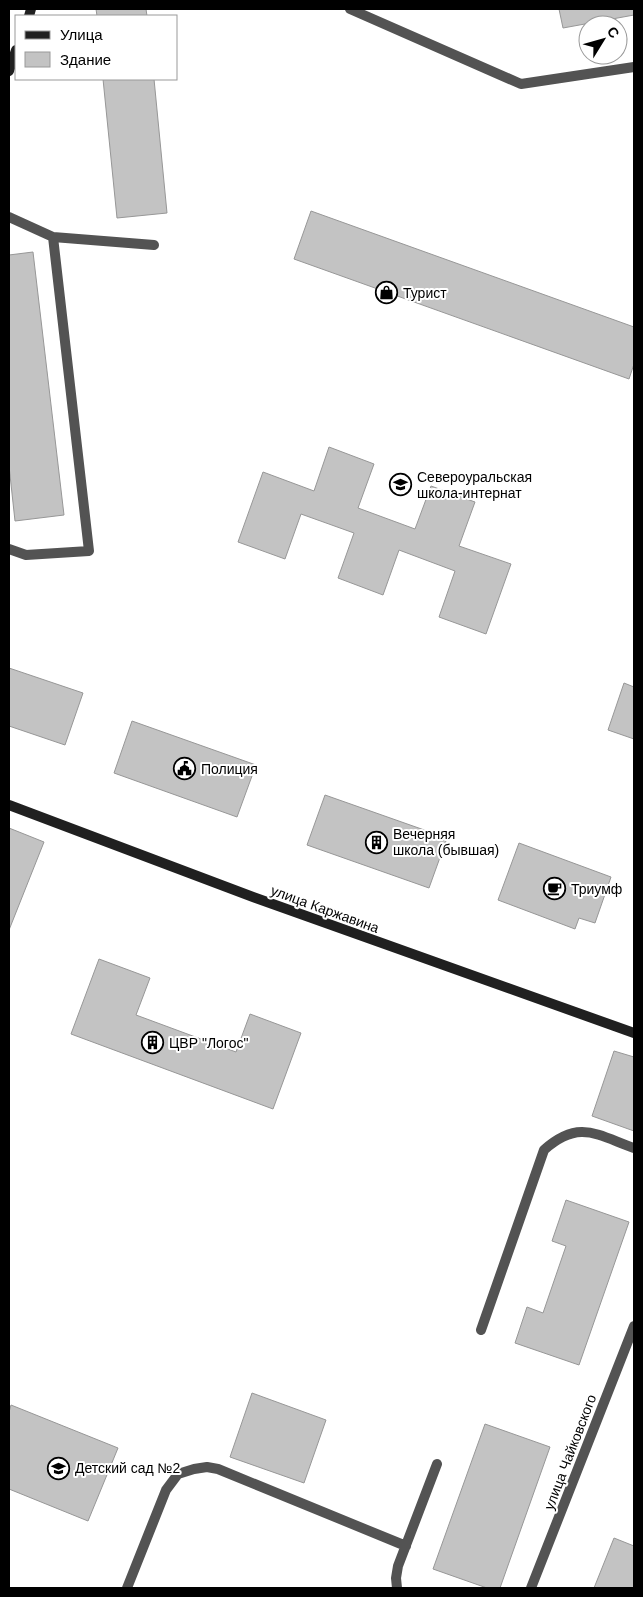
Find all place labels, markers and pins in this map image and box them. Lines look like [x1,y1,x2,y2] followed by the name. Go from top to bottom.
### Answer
[375,281,399,305] shop icon: Турист
[403,285,447,301] place label: Турист
[417,469,532,501] place label: Североуральская школа-интернат
[389,473,413,497] school or university icon: Североуральская школа-интернат
[173,757,197,781] public building icon: Полиция
[201,761,258,777] place label: Полиция
[393,826,499,858] place label: Вечерняя школа (бывшая)
[365,830,389,854] building icon: Вечерняя школа (бывшая)
[543,877,567,901] cafe icon: Триумф
[571,881,622,897] place label: Триумф
[141,1031,165,1055] building icon: ЦВР "Логос"
[169,1035,248,1051] place label: ЦВР "Логос"
[47,1456,71,1480] school or university icon: Детский сад №2
[75,1460,181,1476] place label: Детский сад №2

